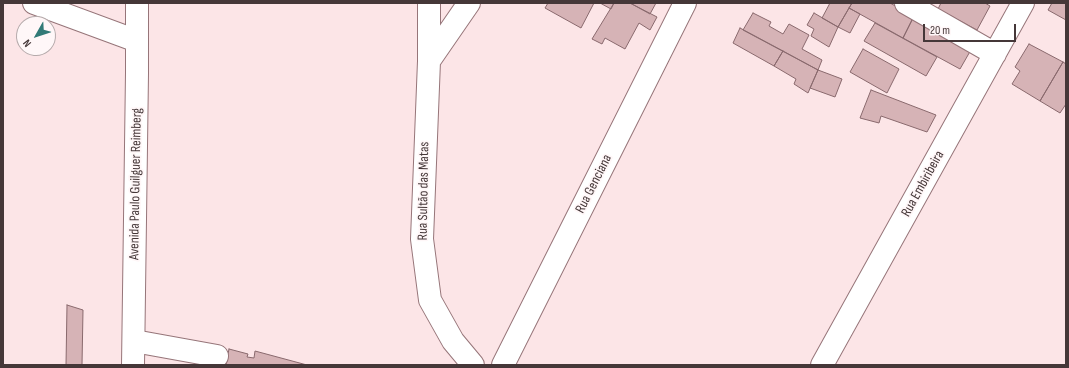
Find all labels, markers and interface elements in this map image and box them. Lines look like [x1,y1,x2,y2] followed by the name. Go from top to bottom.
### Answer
[16,16,56,56] north arrow
[925,16,1018,42] scale bar
[930,23,950,38] text: 20 m
[20,37,34,50] text: N
[126,108,146,260] street label: Avenida Paulo Guilguer Reimberg
[415,141,433,241] street label: Rua Sultão das Matas
[898,148,948,220] street label: Rua Embiribeira
[572,152,616,216] street label: Rua Genciana

